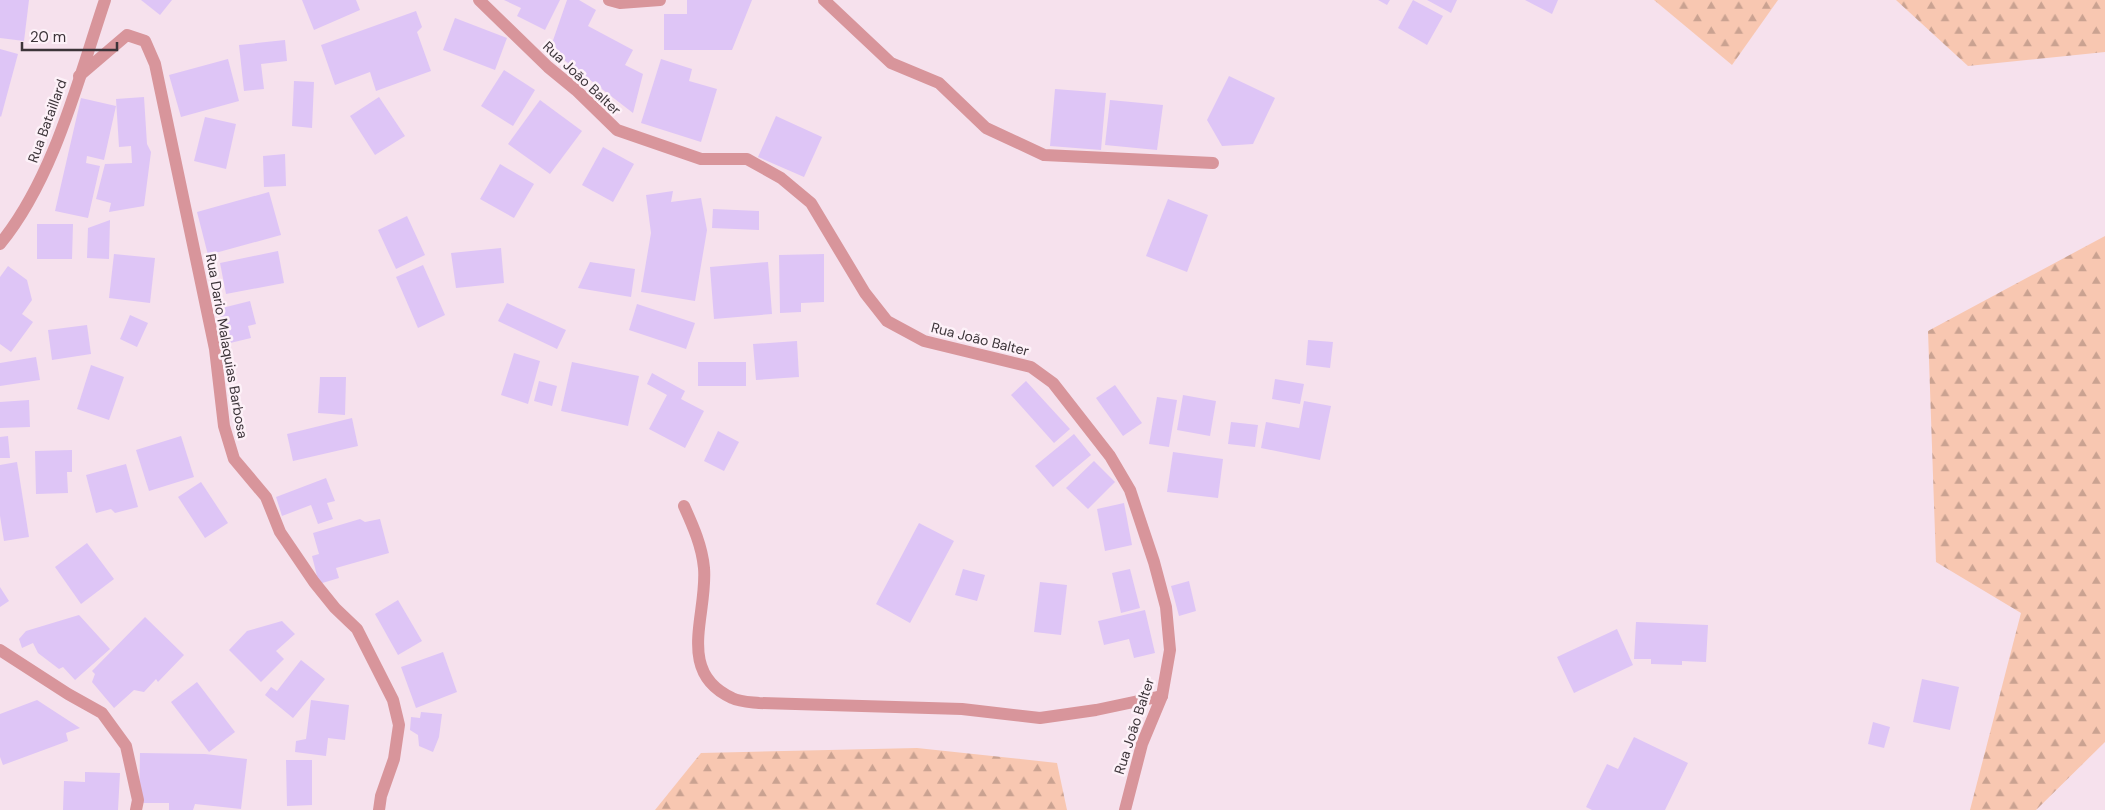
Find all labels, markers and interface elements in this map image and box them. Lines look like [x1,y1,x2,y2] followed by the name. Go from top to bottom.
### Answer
[22,20,118,52] scale bar
[30,27,66,47] text: 20 m
[539,37,625,119] street label: Rua João Balter
[24,77,70,165] street label: Rua Bataillard
[202,252,252,440] street label: Rua Dario Malaquias Barbosa
[929,318,1031,360] street label: Rua João Balter
[1110,676,1158,776] street label: Rua João Balter

